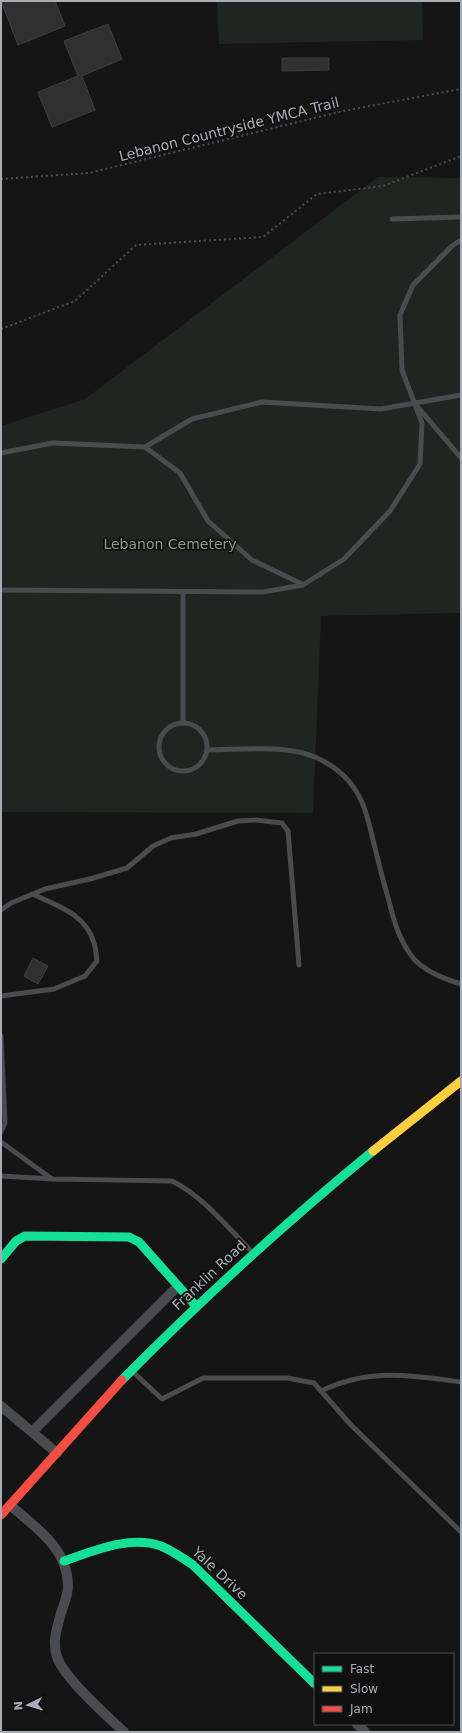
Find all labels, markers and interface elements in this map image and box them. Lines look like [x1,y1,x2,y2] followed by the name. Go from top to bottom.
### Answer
[117,94,341,164] street label: Lebanon Countryside YMCA Trail
[103,536,237,552] park label: Lebanon Cemetery
[169,1237,249,1313] street label: Franklin Road
[188,1543,251,1603] street label: Yale Drive
[314,1653,454,1725] legend
[350,1662,374,1676] text: Fast
[350,1682,378,1696] text: Slow
[8,1685,48,1725] north arrow
[12,1701,25,1711] text: N
[349,1702,373,1716] text: Jam

